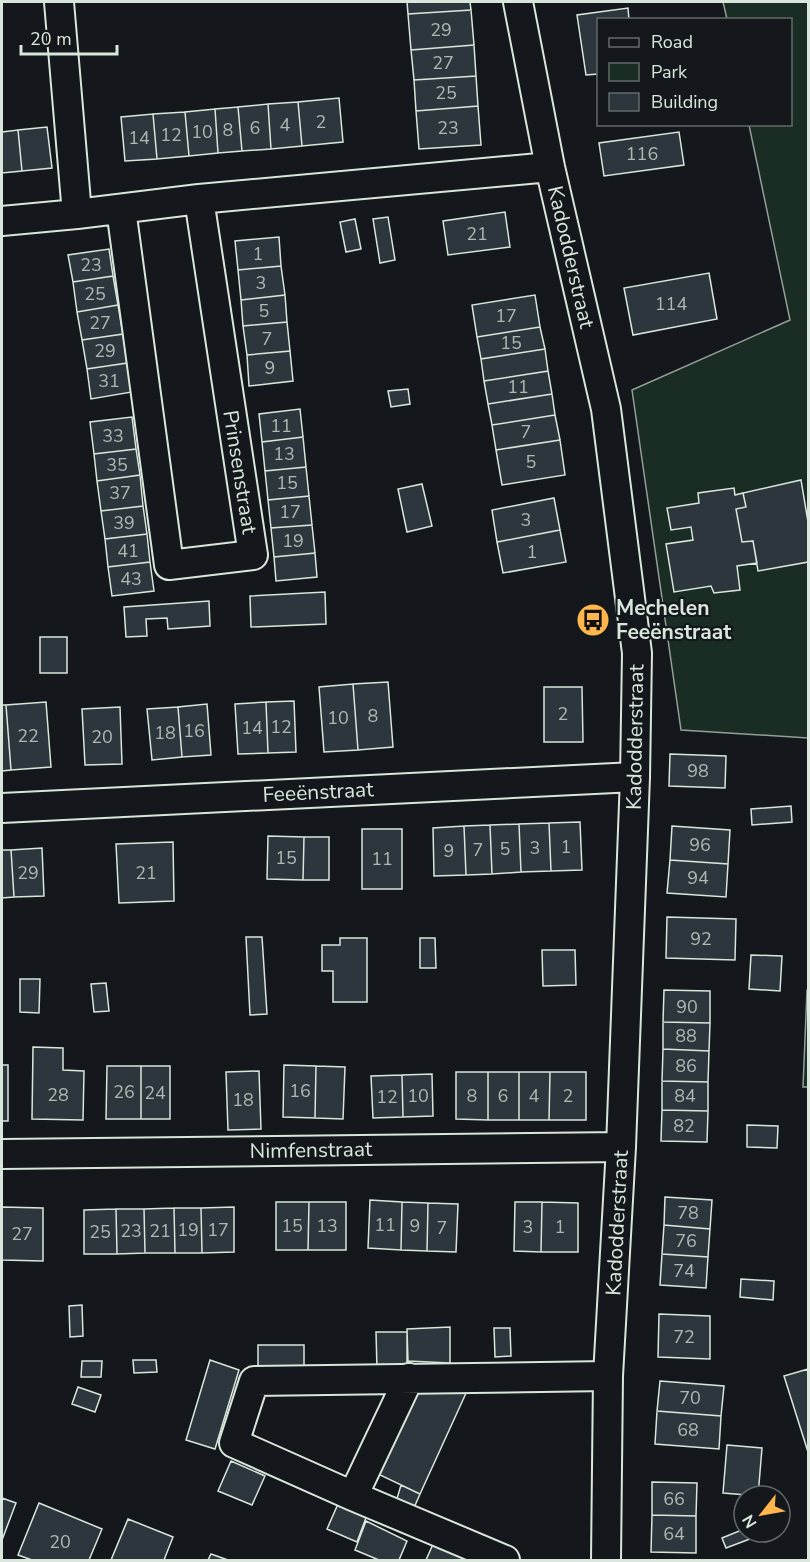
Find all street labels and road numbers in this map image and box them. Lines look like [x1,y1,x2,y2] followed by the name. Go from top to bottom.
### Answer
[541,183,601,332] street label: Kadodderstraat
[216,408,264,537] street label: Prinsenstraat
[620,663,650,810] street label: Kadodderstraat
[262,775,375,809] street label: Feeënstraat
[249,1135,373,1165] street label: Nimfenstraat
[599,1149,635,1296] street label: Kadodderstraat

